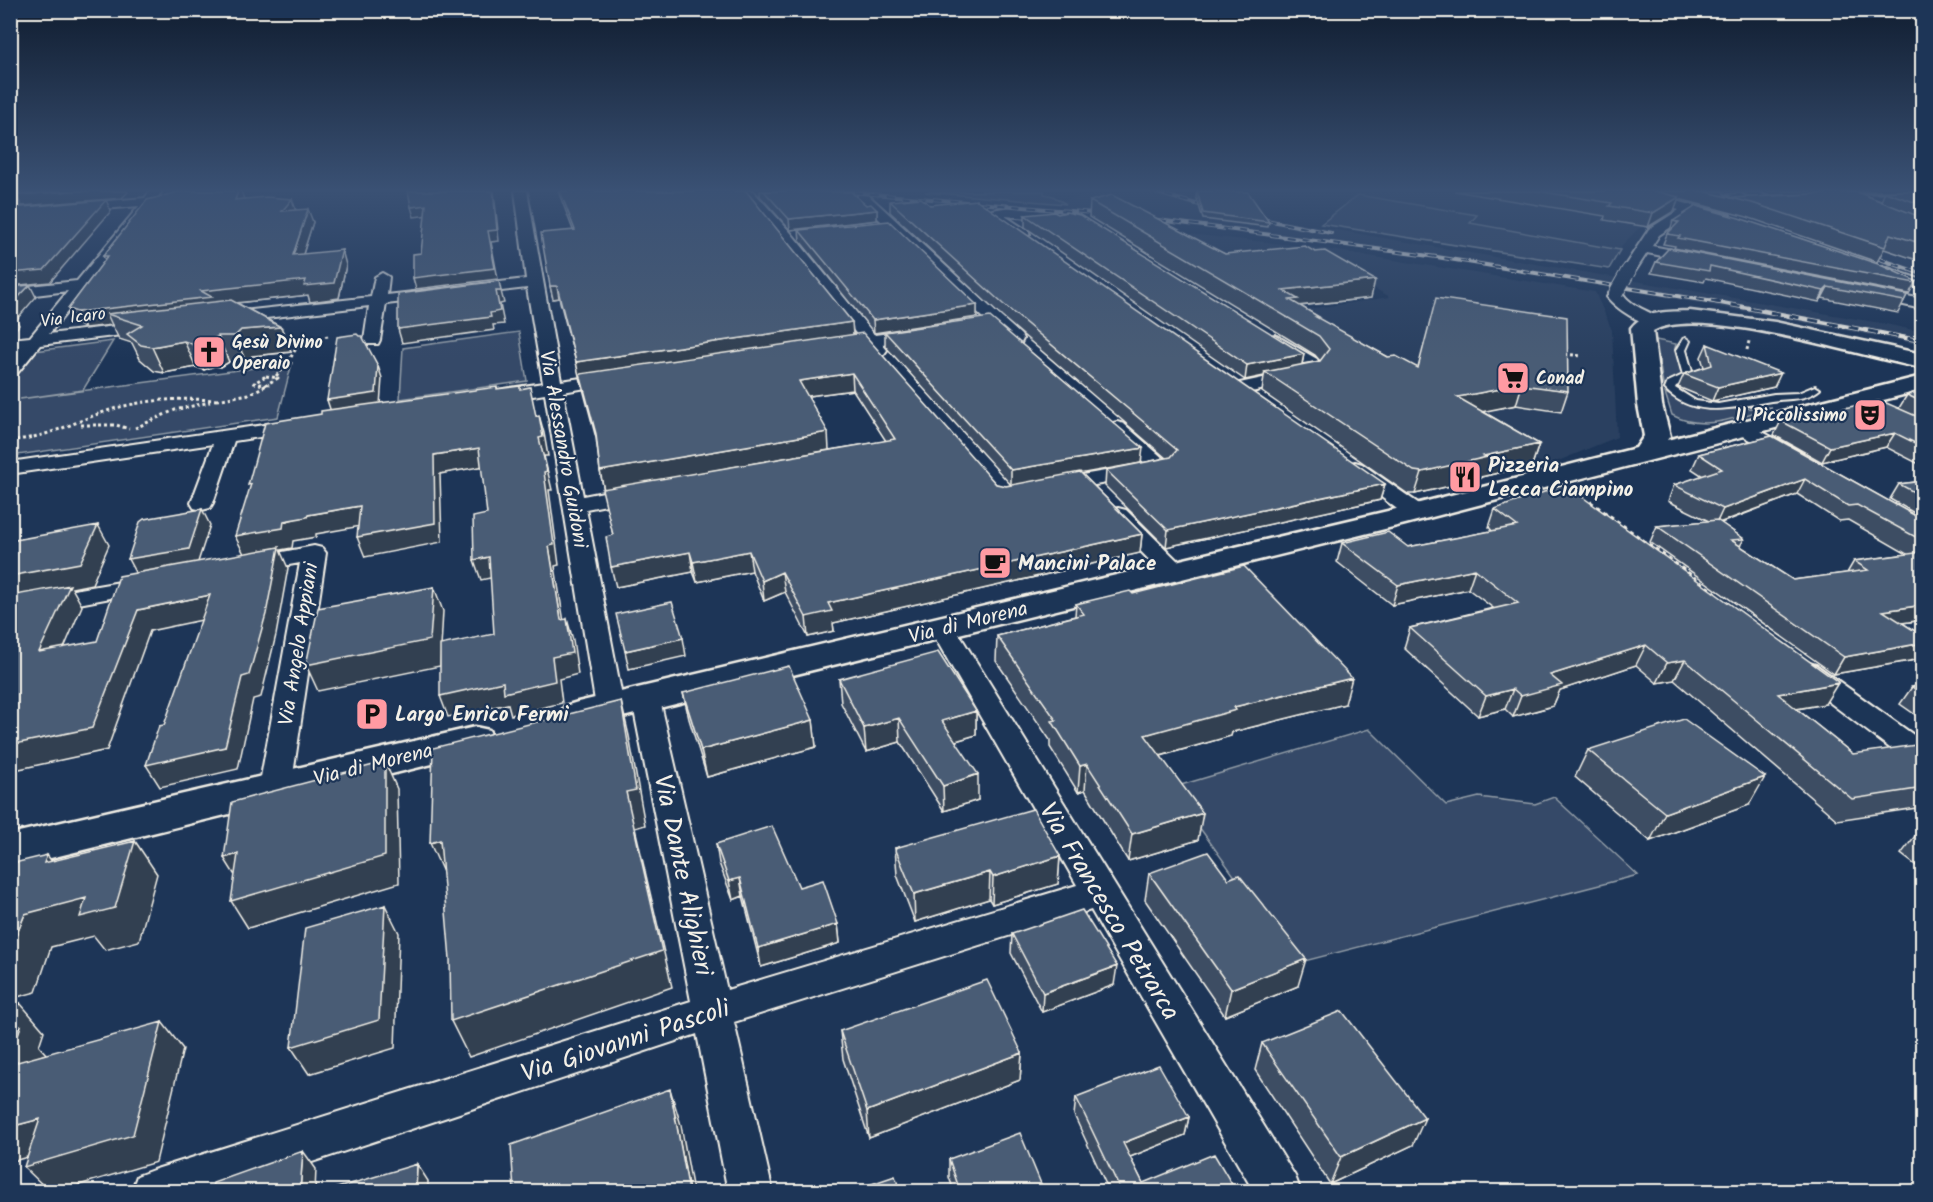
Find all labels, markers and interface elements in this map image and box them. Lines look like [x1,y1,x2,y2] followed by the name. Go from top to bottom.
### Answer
[39,300,108,337] street label: Via Icaro
[232,329,323,379] place label: Gesù Divino Operaio
[191,334,227,370] church icon: Gesù Divino Operaio
[529,348,596,552] street label: Via Alessandro Guidoni
[1495,360,1531,396] supermarket icon: Conad
[1536,365,1584,394] place label: Conad
[1852,397,1888,433] theatre icon: Il Piccolissimo
[1735,402,1847,431] place label: Il Piccolissimo
[1488,450,1634,507] place label: Pizzeria Lecca Ciampino
[1447,459,1483,495] restaurant icon: Pizzeria Lecca Ciampino
[977,545,1013,581] cafe icon: Mancini Palace
[1018,548,1156,581] place label: Mancini Palace
[270,559,329,728] street label: Via Angelo Appiani
[905,593,1031,654] street label: Via di Morena
[354,696,390,732] parking icon: Largo Enrico Fermi
[395,699,569,732] place label: Largo Enrico Fermi
[310,735,436,796] street label: Via di Morena
[640,771,724,982] street label: Via Dante Alighieri
[1026,795,1190,1029] street label: Via Francesco Petrarca
[516,988,737,1095] street label: Via Giovanni Pascoli

